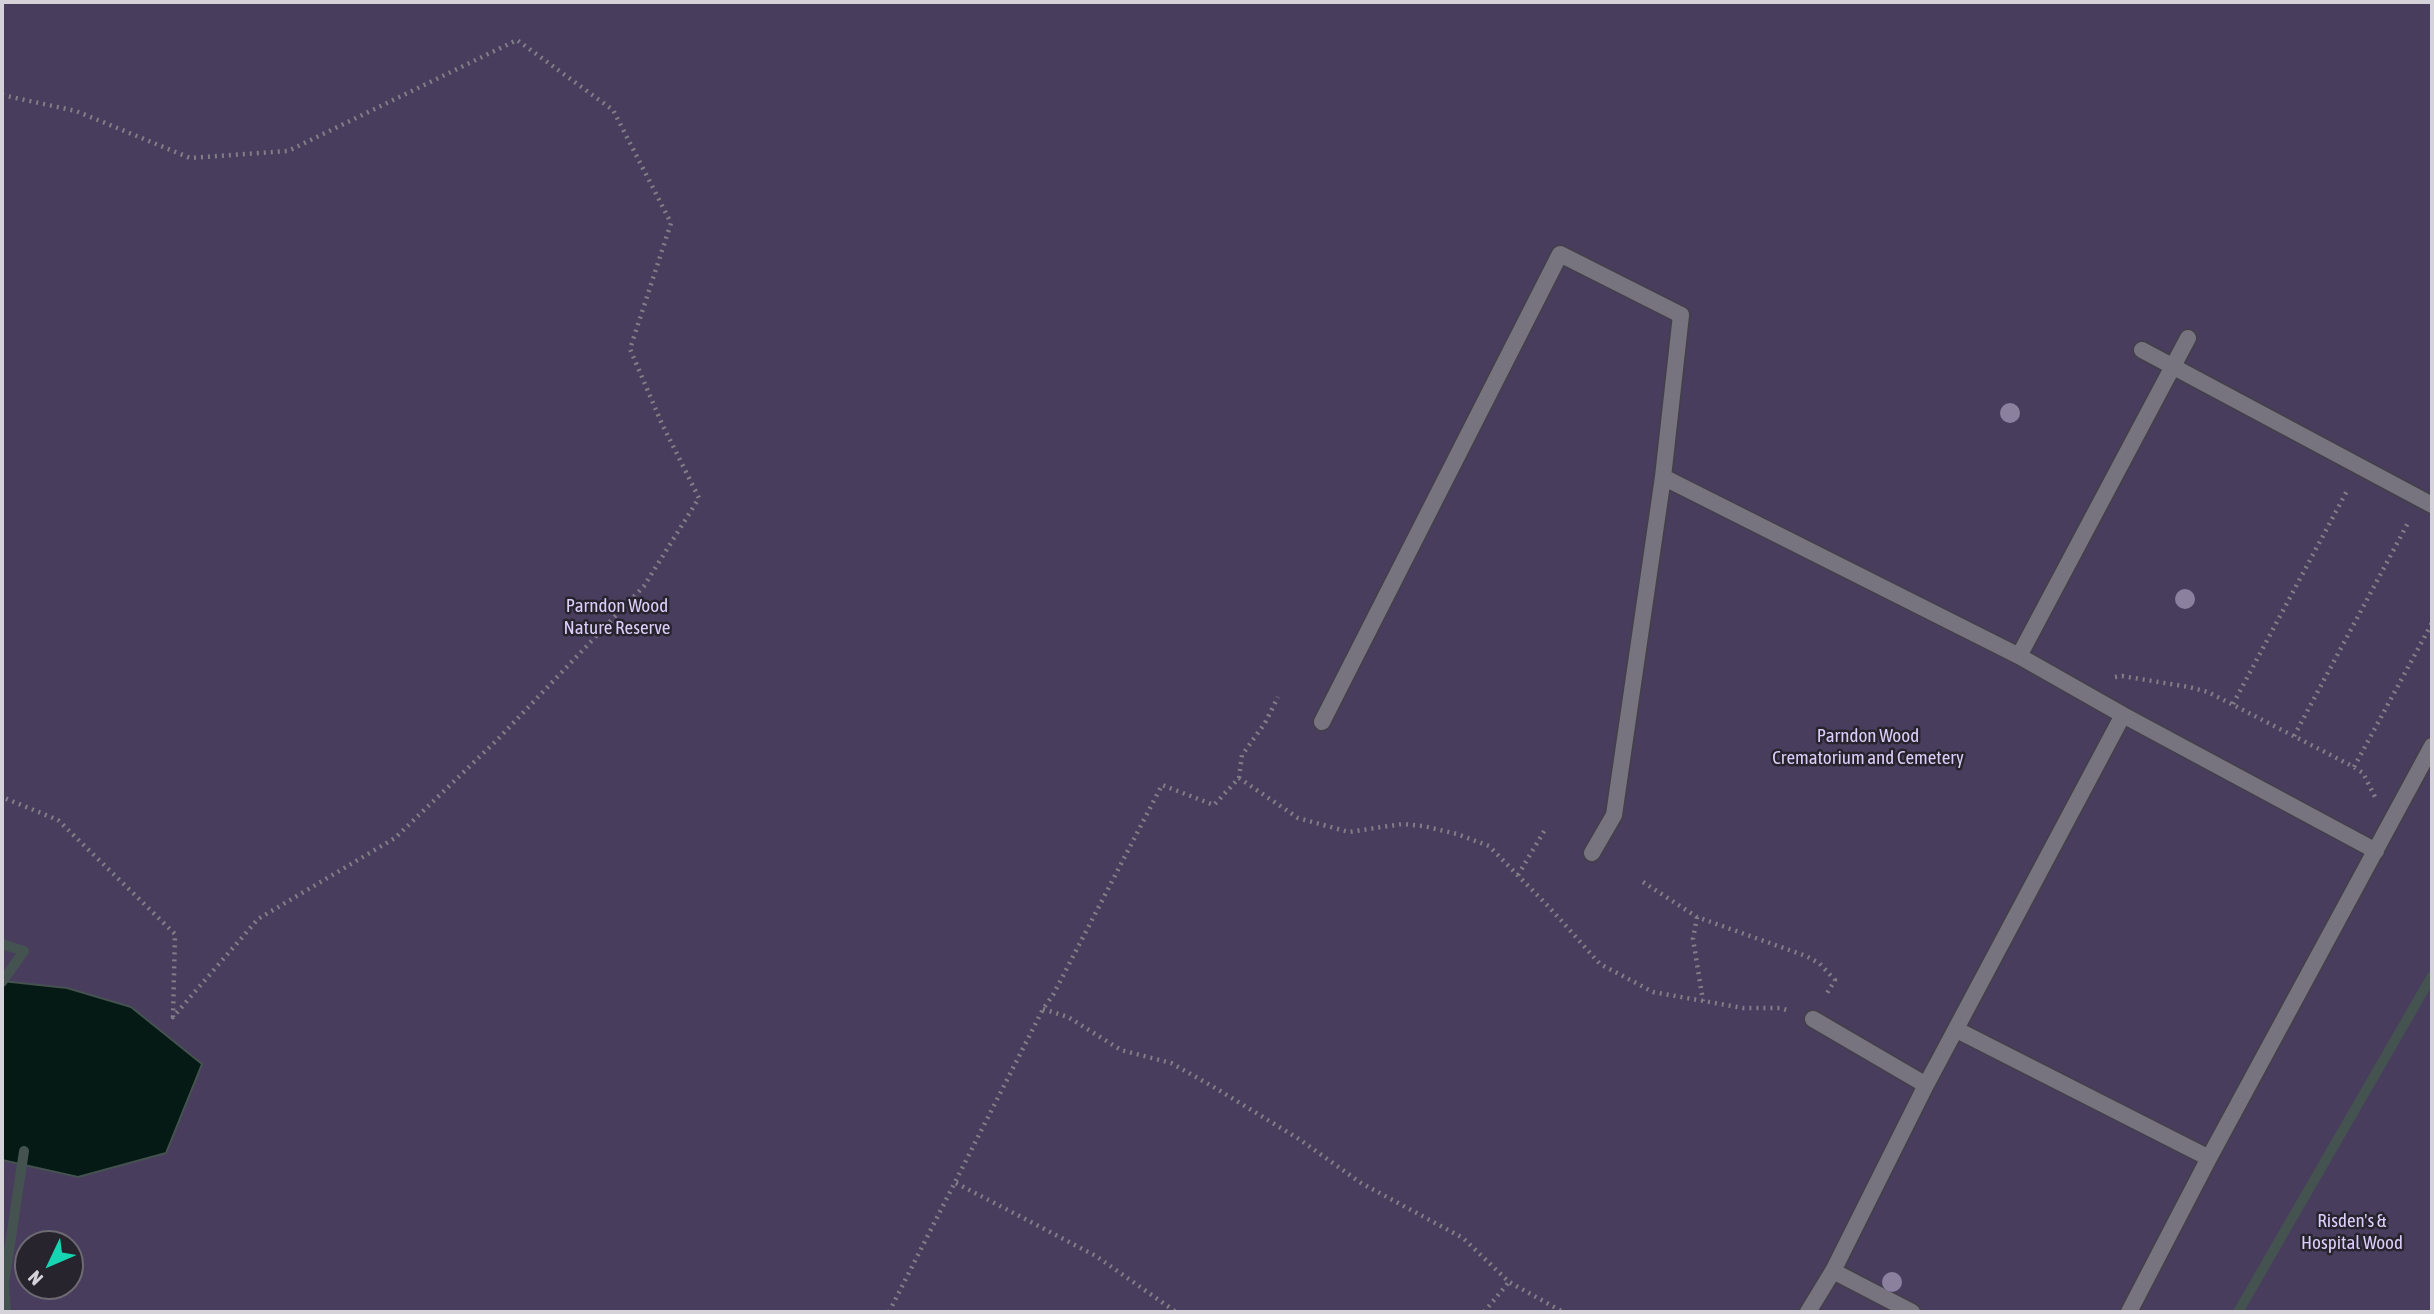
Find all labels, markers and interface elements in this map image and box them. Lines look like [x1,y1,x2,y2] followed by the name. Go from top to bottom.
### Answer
[564,595,670,639] park label: Parndon Wood Nature Reserve
[1772,725,1964,769] park label: Parndon Wood Crematorium and Cemetery
[2301,1210,2403,1254] park label: Risden's & Hospital Wood
[14,1230,84,1300] north arrow
[24,1267,47,1290] text: N

